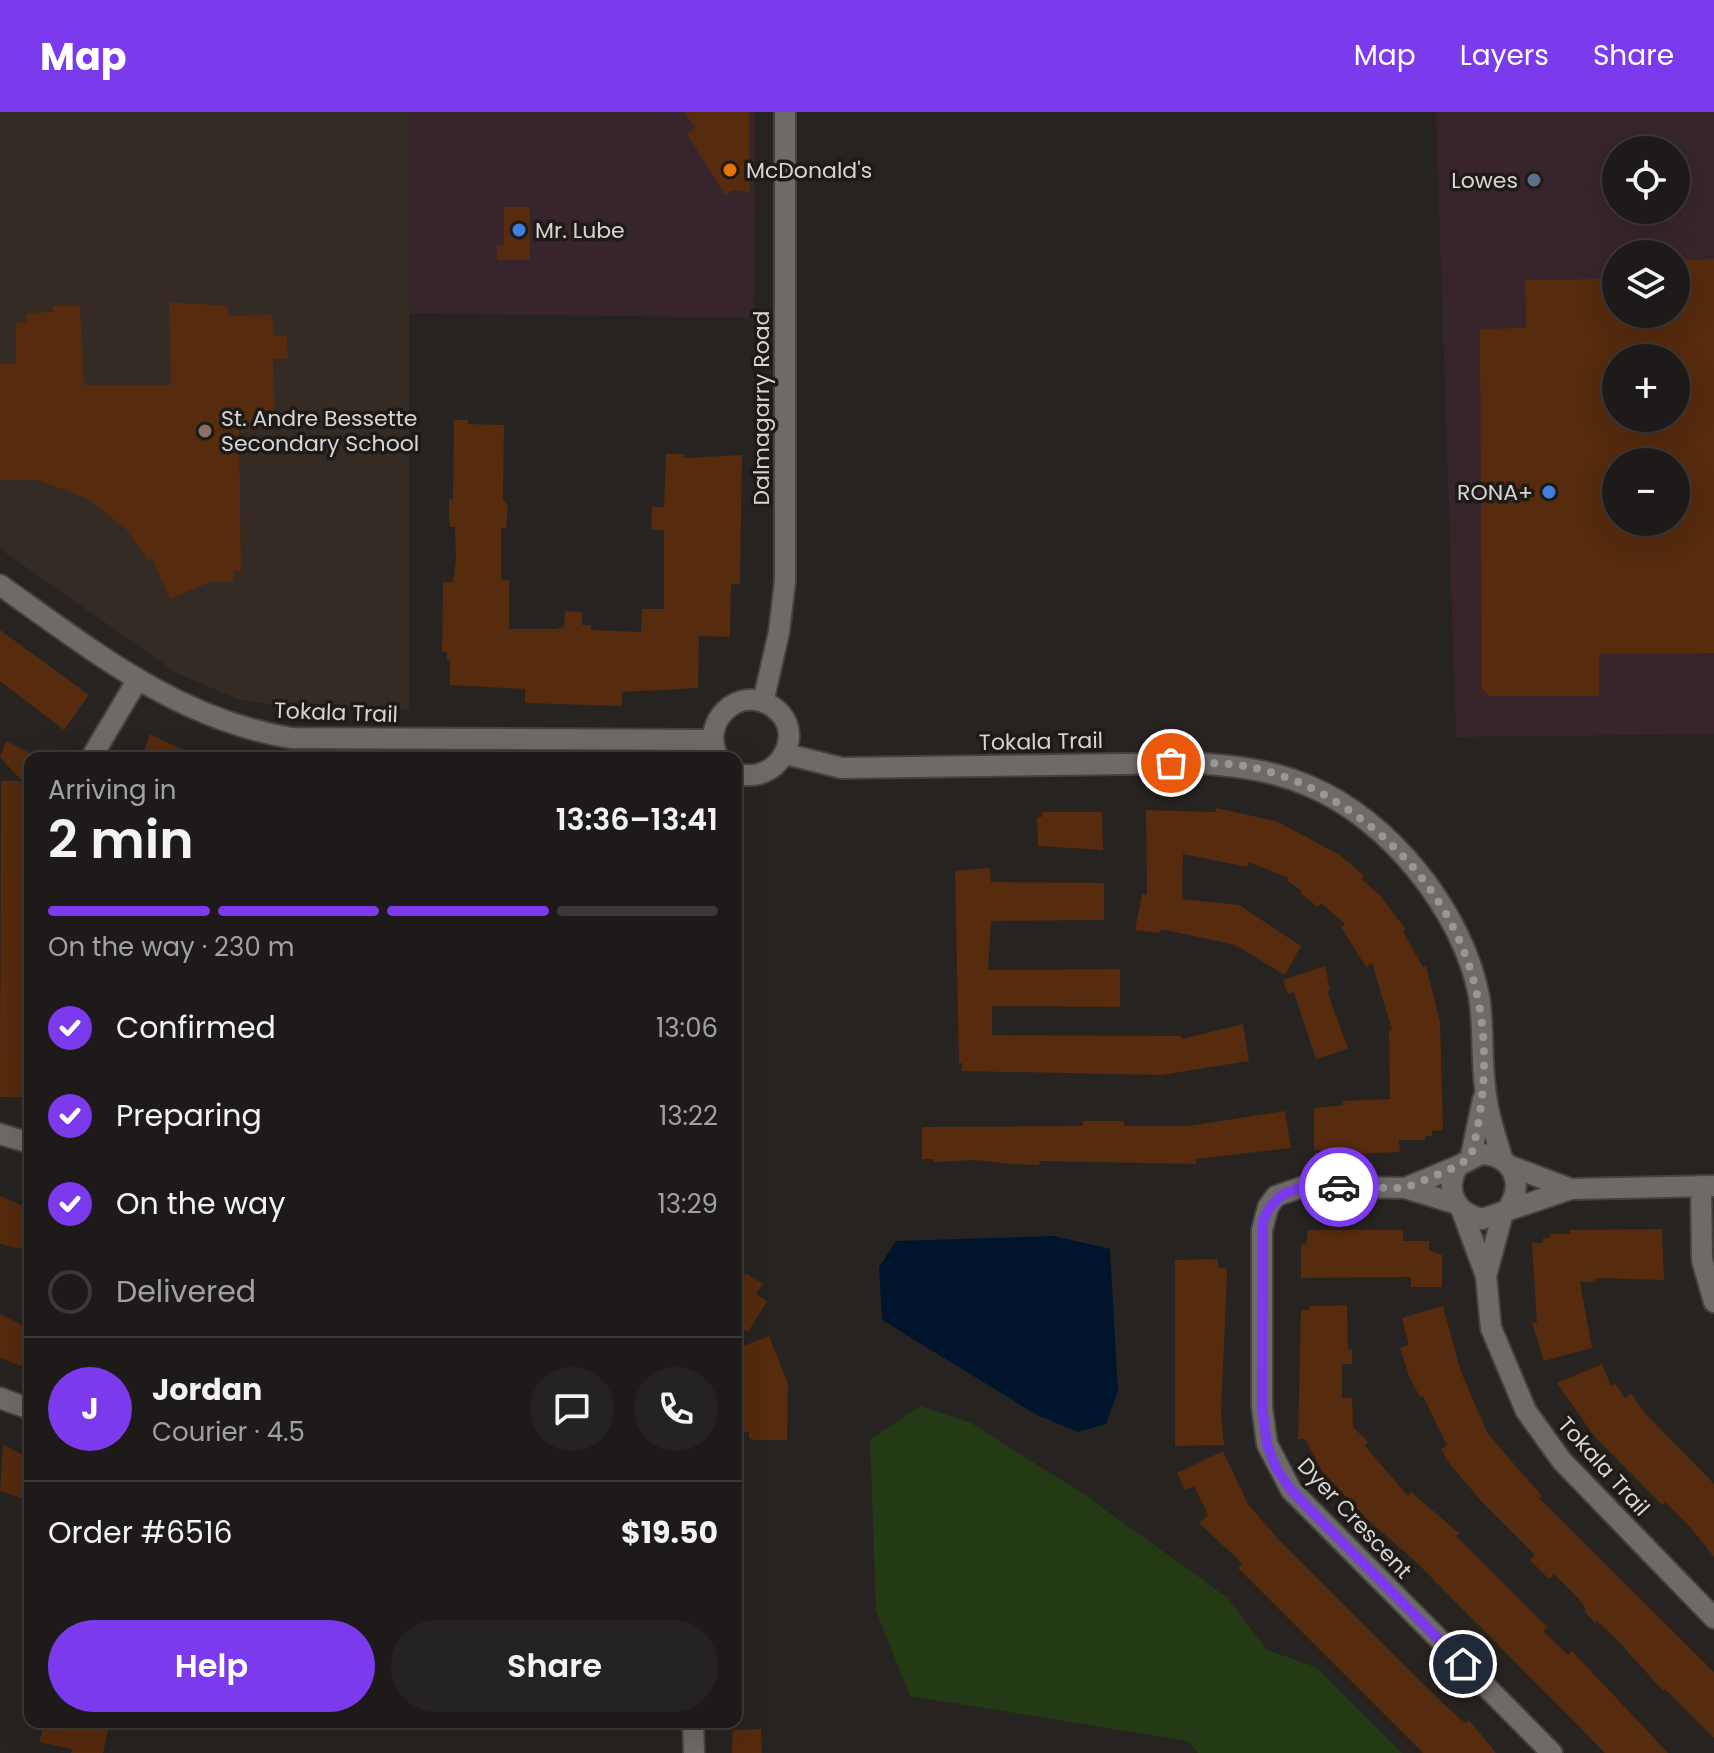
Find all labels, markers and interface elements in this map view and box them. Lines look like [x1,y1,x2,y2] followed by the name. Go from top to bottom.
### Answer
[40,30,127,83] text: Map
[1354,36,1416,75] text: Map
[1460,36,1549,75] text: Layers
[1593,36,1674,75] text: Share
[1602,136,1690,536] map controls
[1602,136,1690,224] button: locate
[746,155,872,186] place label: McDonald's
[721,161,739,179] marker: McDonald's
[1451,165,1518,196] place label: Lowes
[1525,171,1543,189] marker: Lowes
[535,215,625,246] place label: Mr. Lube
[510,221,528,239] marker: Mr. Lube
[1602,240,1690,328] button: layers
[746,311,777,506] street label: Dalmagarry Road
[1602,344,1690,432] button: +
[221,403,419,459] place label: St. Andre Bessette Secondary School
[196,422,214,440] marker: St. Andre Bessette Secondary School
[1602,448,1690,536] button: −
[1457,477,1533,508] place label: RONA+
[1540,483,1558,501] marker: RONA+
[273,695,399,730] street label: Tokala Trail
[979,725,1103,758] street label: Tokala Trail
[1137,729,1205,797] pin
[1149,741,1193,785] icon: bag
[48,772,177,808] text: Arriving in
[556,798,718,841] text: 13:36–13:41
[48,803,194,876] text: 2 min
[48,929,294,965] text: On the way · 230 m
[48,1006,92,1050] icon: check
[116,1006,276,1049] text: Confirmed
[656,1010,718,1046] text: 13:06
[48,1094,92,1138] icon: check
[116,1094,262,1137] text: Preparing
[659,1098,718,1134] text: 13:22
[1299,1147,1379,1227] courier
[1317,1165,1361,1209] icon: car
[48,1182,92,1226] icon: check
[116,1182,285,1225] text: On the way
[657,1186,718,1222] text: 13:29
[116,1270,256,1313] text: Delivered
[530,1367,614,1451] button: chat
[634,1367,718,1451] button: phone
[152,1368,262,1411] text: Jordan
[81,1387,99,1430] text: J
[1551,1410,1657,1523] street label: Tokala Trail
[152,1414,305,1450] text: Courier · 4.5
[1290,1451,1419,1586] street label: Dyer Crescent
[48,1511,233,1554] text: Order #6516
[621,1511,718,1554] text: $19.50
[48,1620,375,1712] button: Help
[391,1620,718,1712] button: Share
[1429,1630,1497,1698] pin
[1441,1642,1485,1686] icon: home

